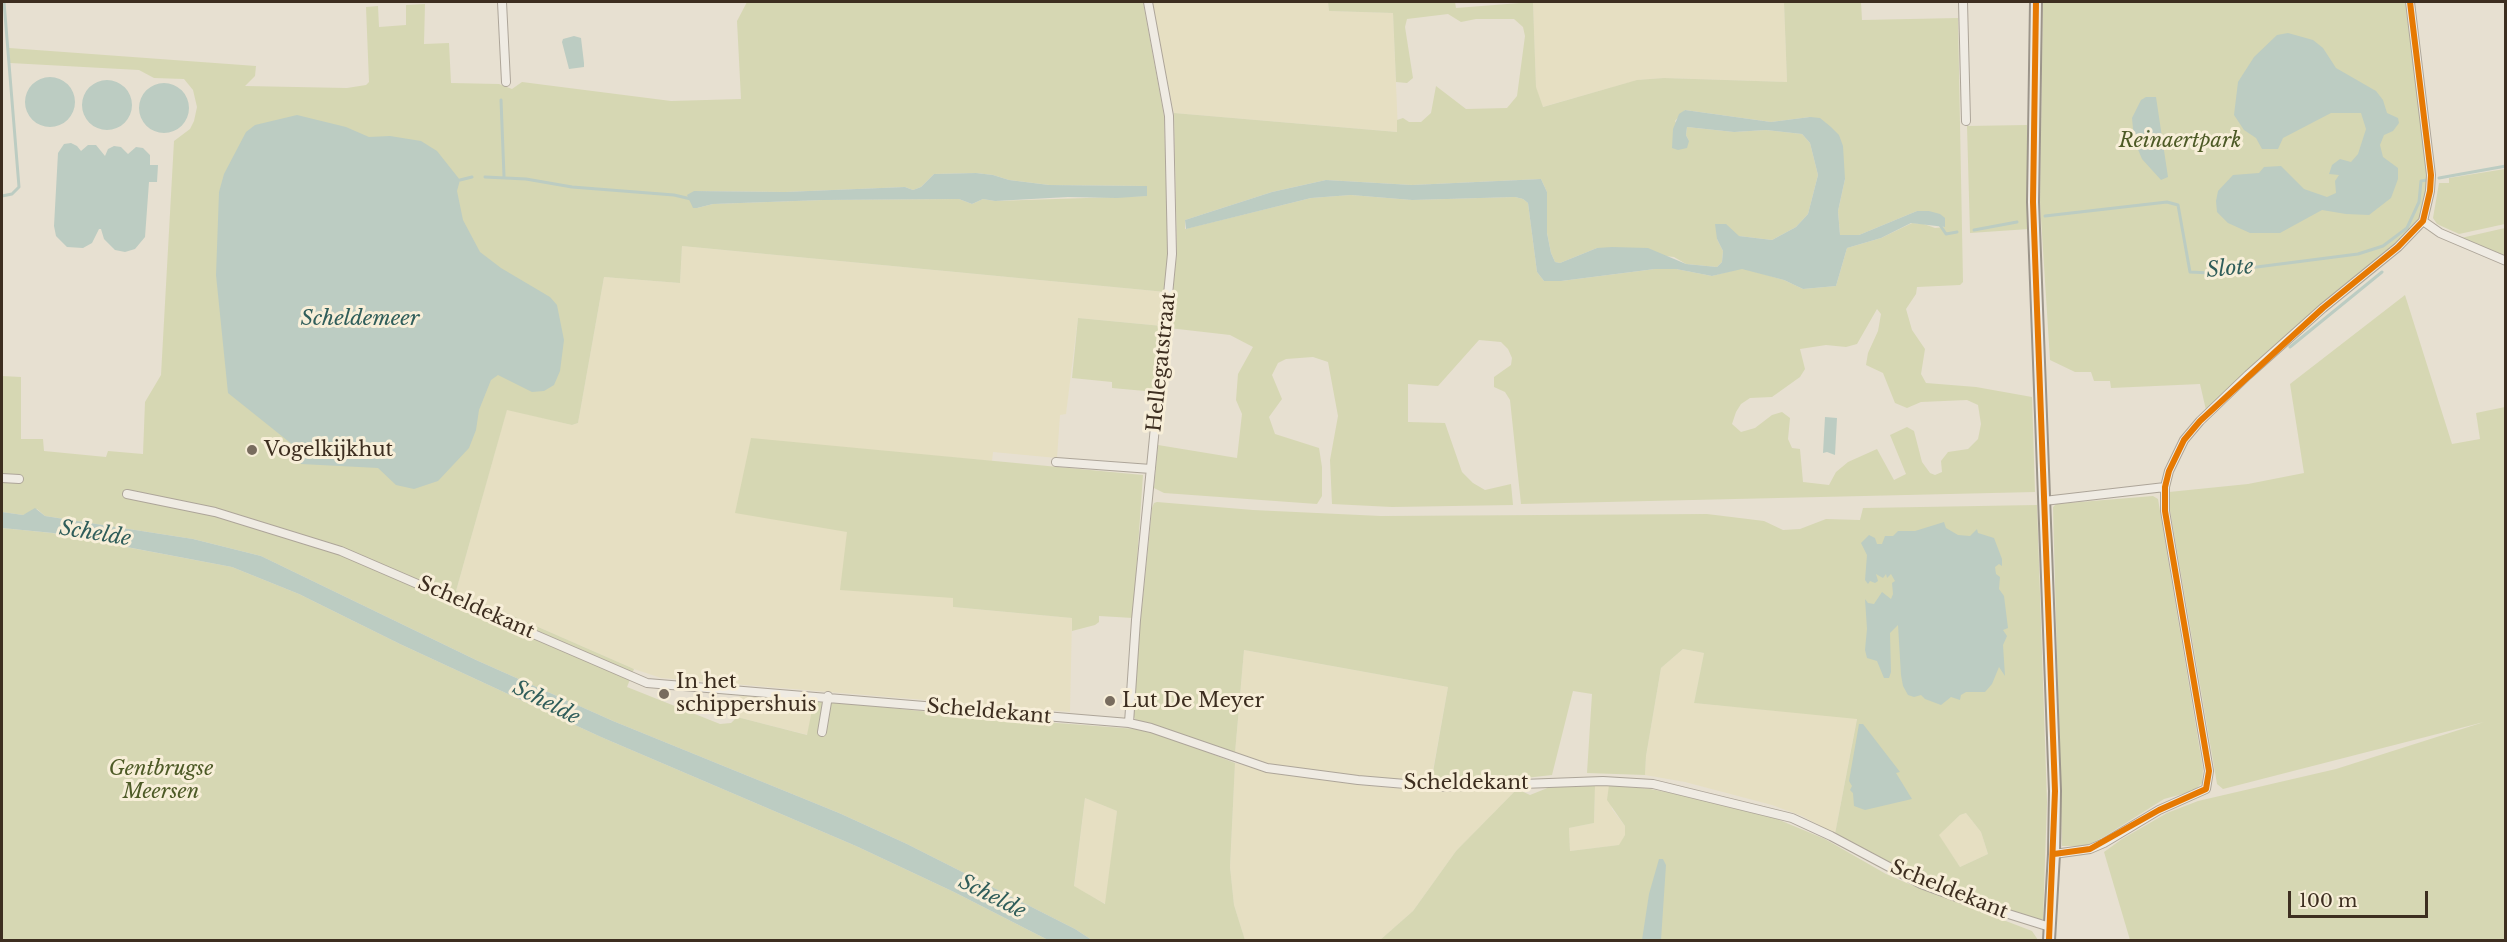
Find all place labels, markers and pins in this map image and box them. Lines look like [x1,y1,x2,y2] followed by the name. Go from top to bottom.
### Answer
[264,438,393,462] place label: Vogelkijkhut
[245,443,259,457] marker: Vogelkijkhut
[676,670,817,717] place label: In het schippershuis
[657,687,671,701] marker: In het schippershuis
[1122,689,1264,713] place label: Lut De Meyer
[1103,694,1117,708] marker: Lut De Meyer

